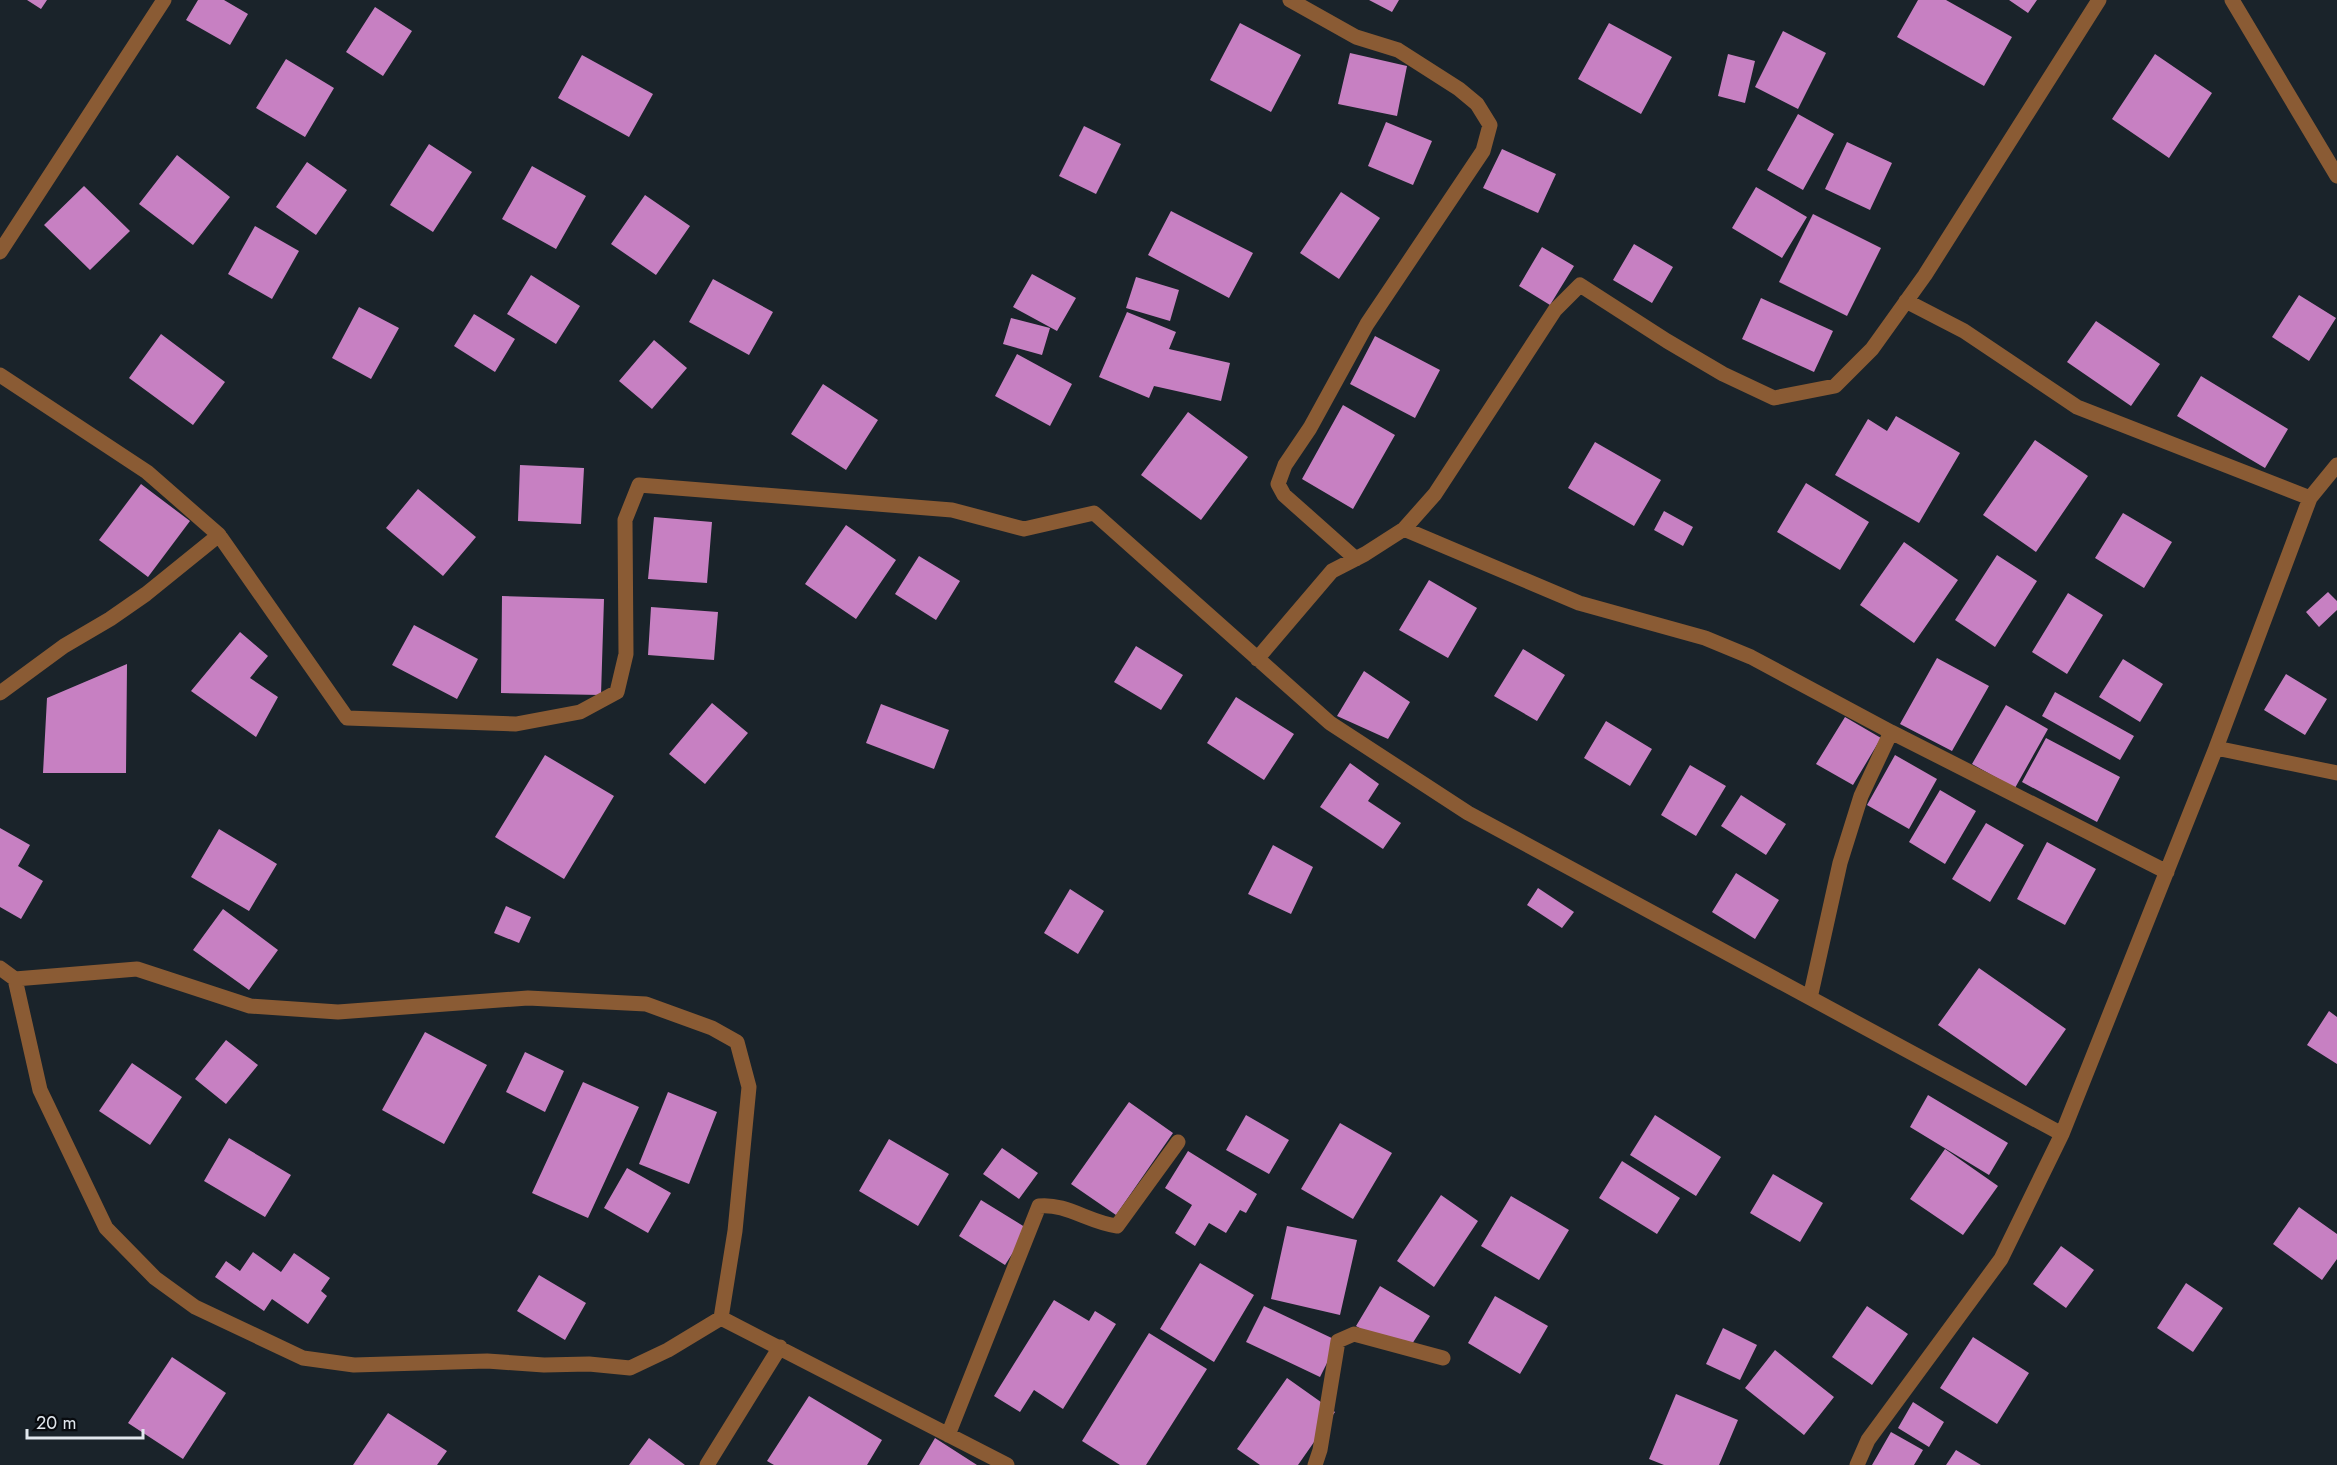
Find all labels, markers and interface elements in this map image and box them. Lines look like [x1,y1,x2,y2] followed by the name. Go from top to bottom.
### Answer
[27,1402,142,1440] scale bar
[36,1410,76,1436] text: 20 m

